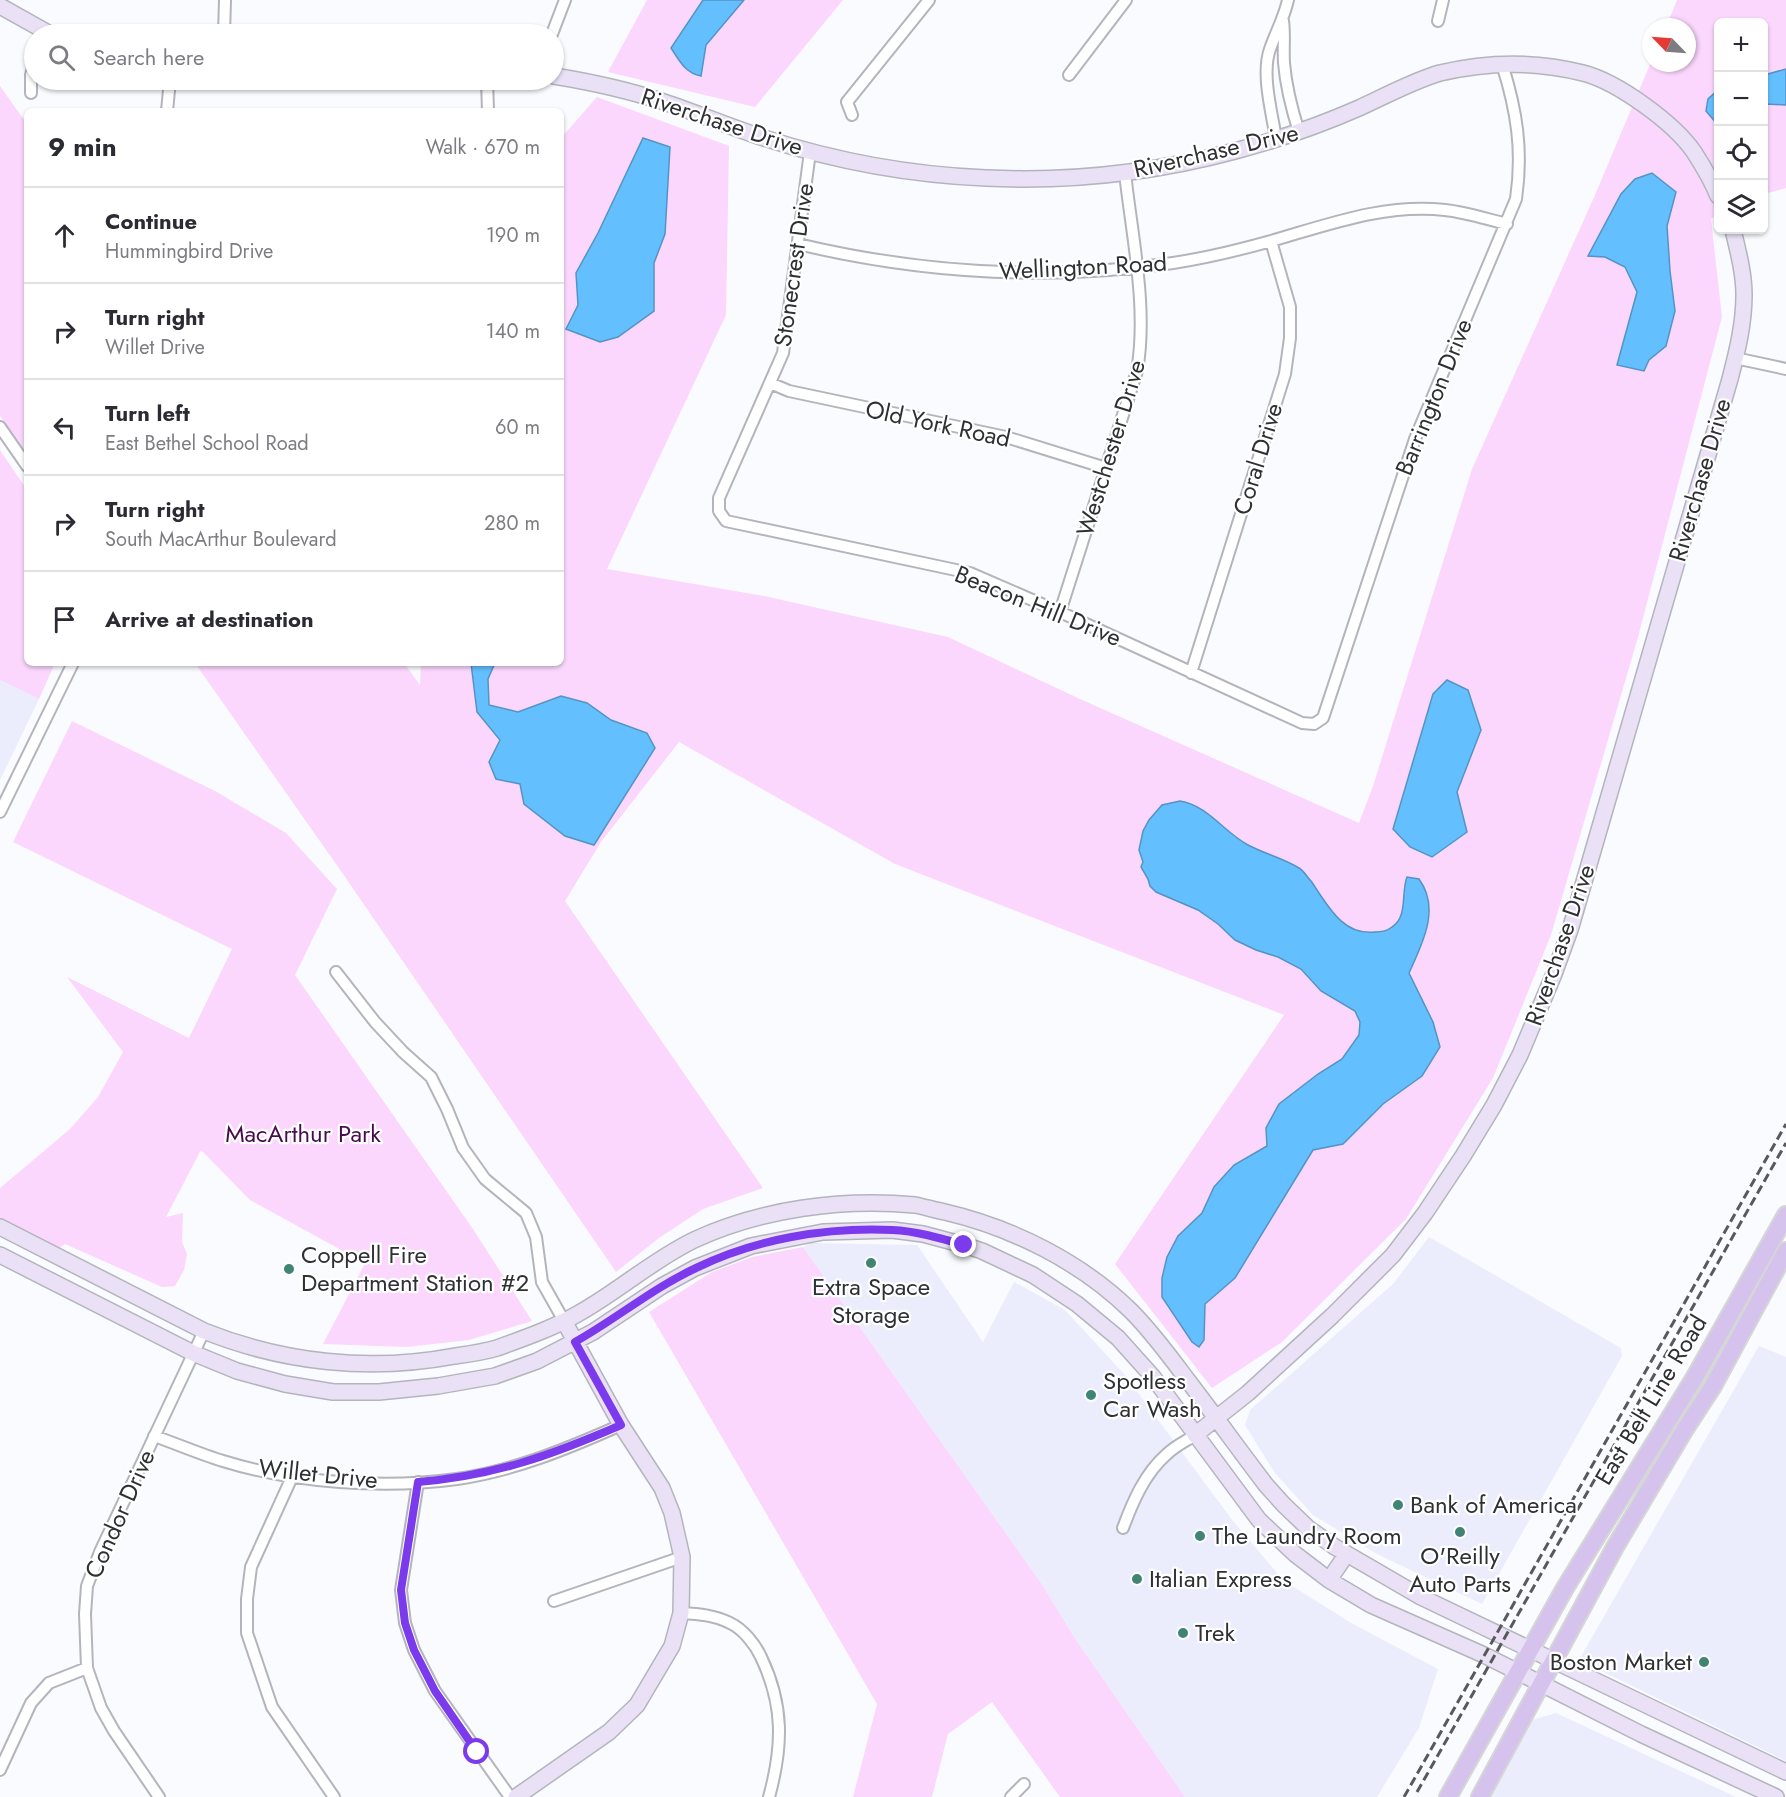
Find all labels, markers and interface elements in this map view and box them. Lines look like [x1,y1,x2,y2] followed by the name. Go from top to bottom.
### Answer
[1642,18,1696,72] north arrow
[1714,18,1768,234] map controls
[1714,18,1768,72] button: +
[24,24,564,90] search box
[45,41,78,74] icon: search
[93,41,204,73] text: Search here
[1714,72,1768,126] button: −
[637,79,808,164] street label: Riverchase Drive
[1130,115,1302,186] street label: Riverchase Drive
[1714,126,1768,180] button: locate
[48,128,117,166] text: 9 min
[426,133,540,162] text: Walk · 670 m
[1714,180,1768,234] button: layers
[765,181,822,349] street label: Stonecrest Drive
[105,205,197,237] text: Continue
[48,219,81,252] icon: ahead
[486,221,540,250] text: 190 m
[105,237,273,266] text: Hummingbird Drive
[998,245,1168,288] street label: Wellington Road
[105,301,205,333] text: Turn right
[1386,313,1481,480] street label: Barrington Drive
[48,315,81,348] icon: right
[486,317,540,346] text: 140 m
[105,333,205,362] text: Willet Drive
[1067,355,1154,540] street label: Westchester Drive
[862,391,1014,456] street label: Old York Road
[1660,394,1740,566] street label: Riverchase Drive
[105,397,190,429] text: Turn left
[1224,399,1291,519] street label: Coral Drive
[48,411,81,444] icon: left
[495,413,540,442] text: 60 m
[105,429,309,458] text: East Bethel School Road
[105,493,205,525] text: Turn right
[48,507,81,540] icon: right
[484,509,540,538] text: 280 m
[105,525,337,554] text: South MacArthur Boulevard
[950,556,1127,655] street label: Beacon Hill Drive
[48,603,81,636] icon: arrive
[105,603,314,635] text: Arrive at destination
[1516,860,1603,1030] street label: Riverchase Drive
[225,1116,381,1151] park label: MacArthur Park
[950,1231,976,1257] route end
[301,1237,529,1300] place label: Coppell Fire Department Station #2
[864,1256,878,1270] marker: Extra Space Storage
[282,1262,296,1276] marker: Coppell Fire Department Station #2
[812,1269,930,1332] place label: Extra Space Storage
[1586,1308,1715,1491] street label: East Belt Line Road
[1103,1363,1202,1426] place label: Spotless Car Wash
[1084,1388,1098,1402] marker: Spotless Car Wash
[76,1444,164,1584] street label: Condor Drive
[257,1450,379,1497] street label: Willet Drive
[1410,1487,1577,1522] place label: Bank of America
[1391,1498,1405,1512] marker: Bank of America
[1212,1518,1402,1553] place label: The Laundry Room
[1453,1525,1467,1539] marker: O'Reilly Auto Parts
[1193,1529,1207,1543] marker: The Laundry Room
[1409,1538,1511,1601] place label: O'Reilly Auto Parts
[1149,1561,1292,1596] place label: Italian Express
[1130,1572,1144,1586] marker: Italian Express
[1195,1615,1235,1650] place label: Trek
[1176,1626,1190,1640] marker: Trek
[1550,1644,1692,1679] place label: Boston Market
[1697,1655,1711,1669] marker: Boston Market
[463,1738,489,1764] route start

